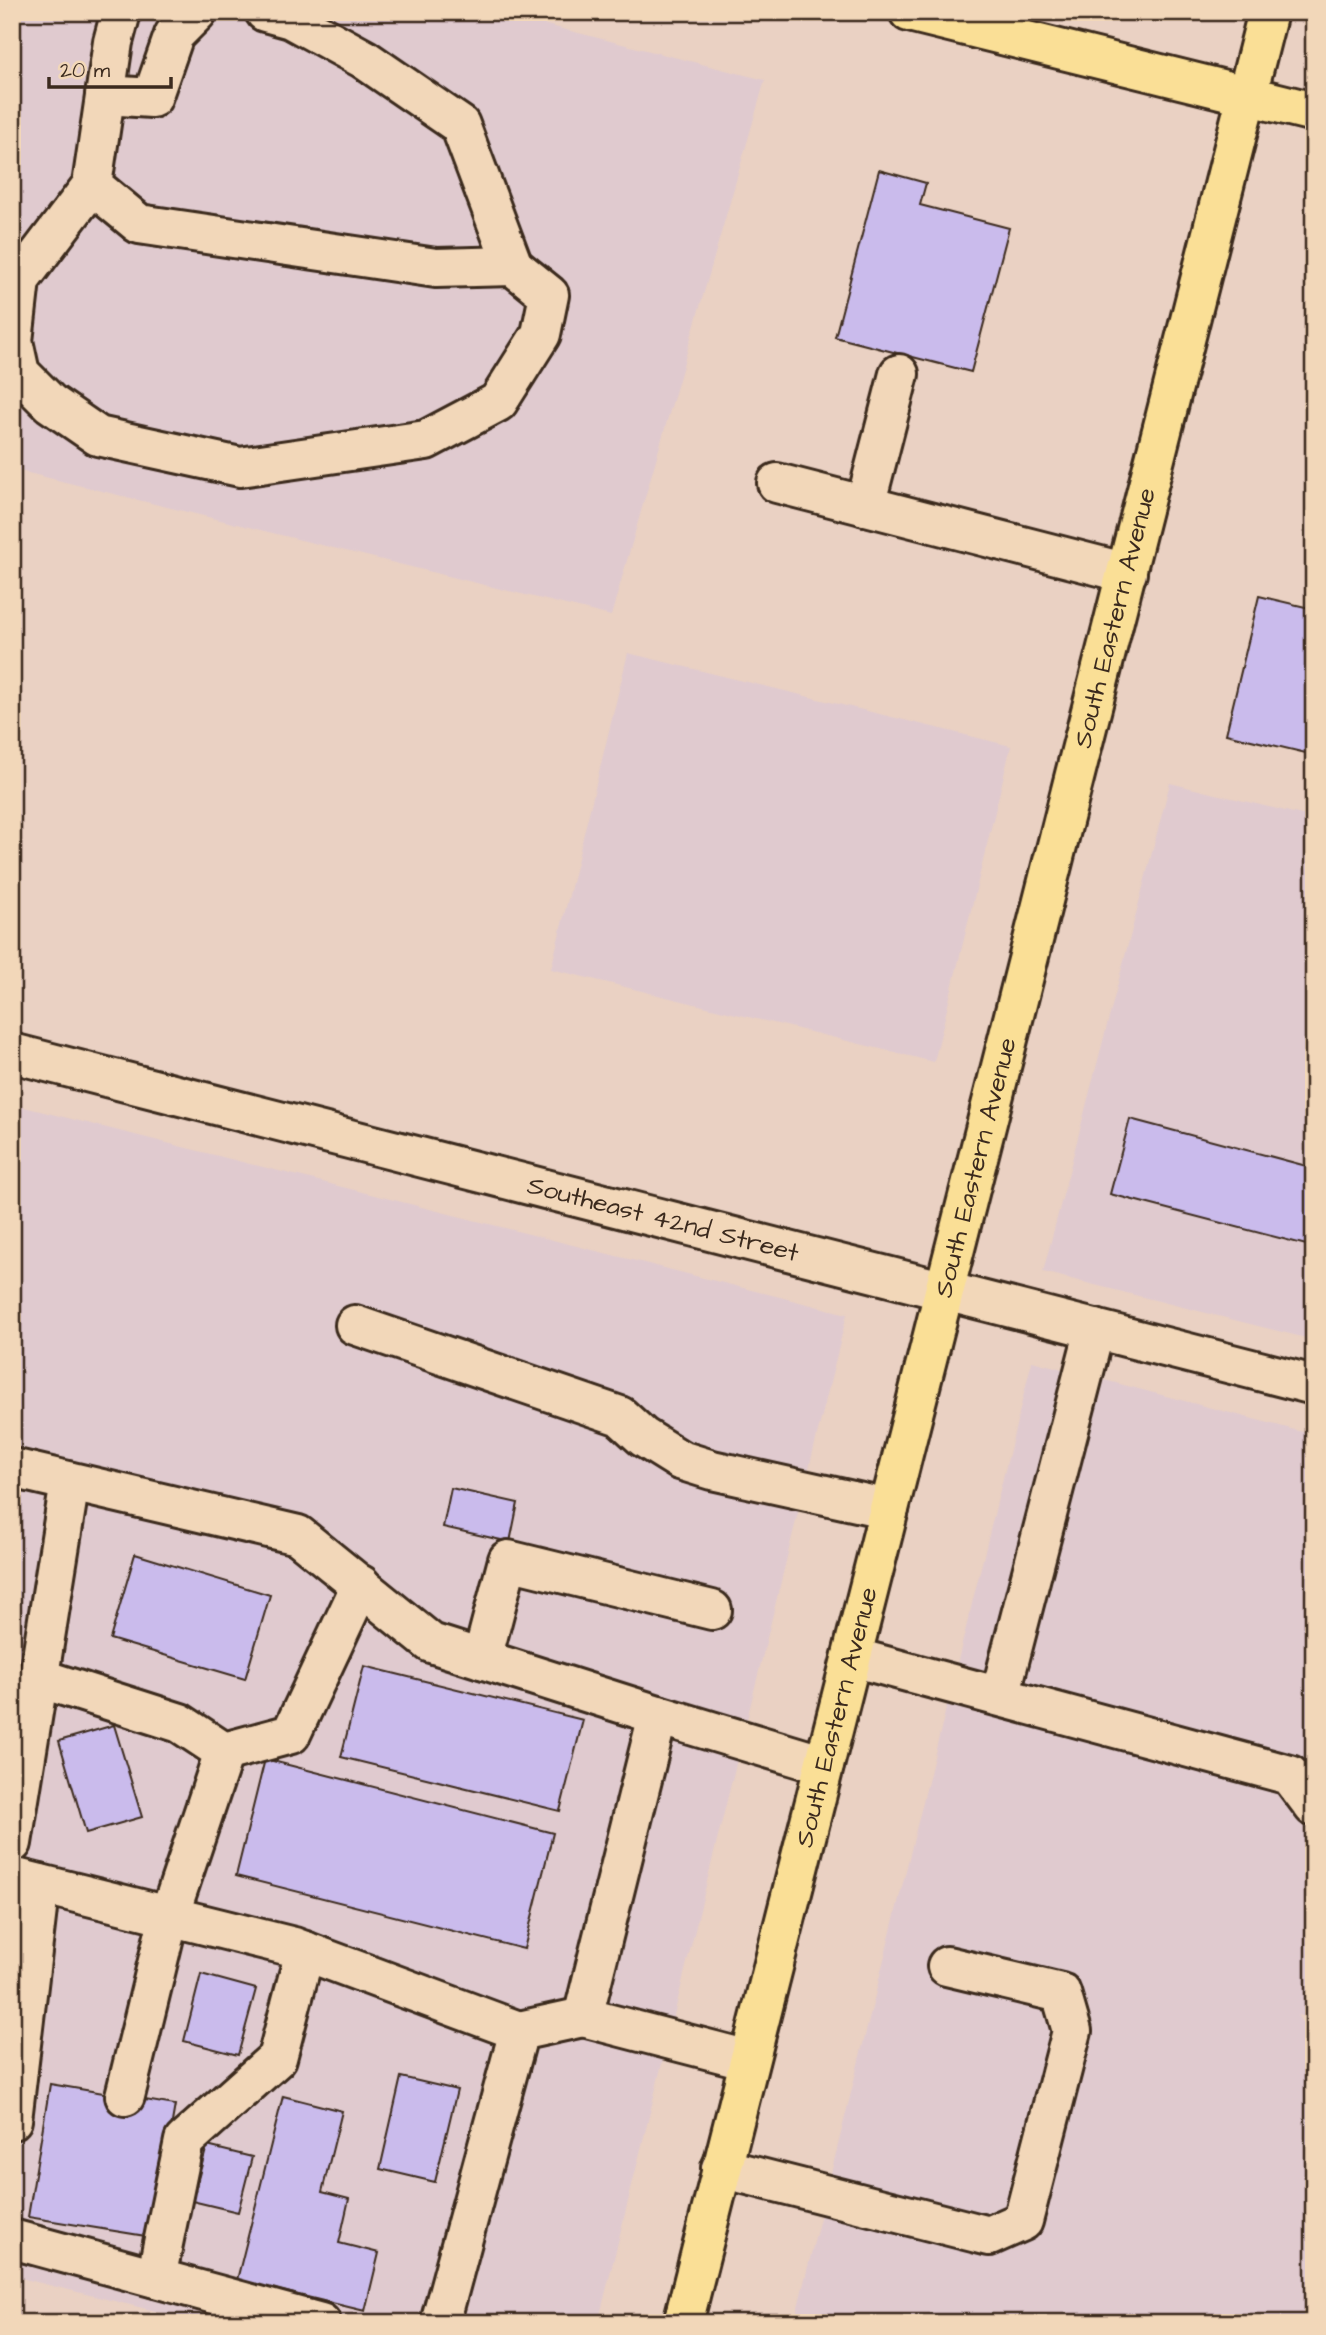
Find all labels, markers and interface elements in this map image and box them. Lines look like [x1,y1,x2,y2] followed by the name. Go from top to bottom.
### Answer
[49,46,172,90] scale bar
[60,56,111,85] text: 20 m
[1064,484,1165,752] street label: South Eastern Avenue
[925,1034,1026,1301] street label: South Eastern Avenue
[524,1167,803,1271] street label: Southeast 42nd Street
[786,1583,887,1851] street label: South Eastern Avenue

